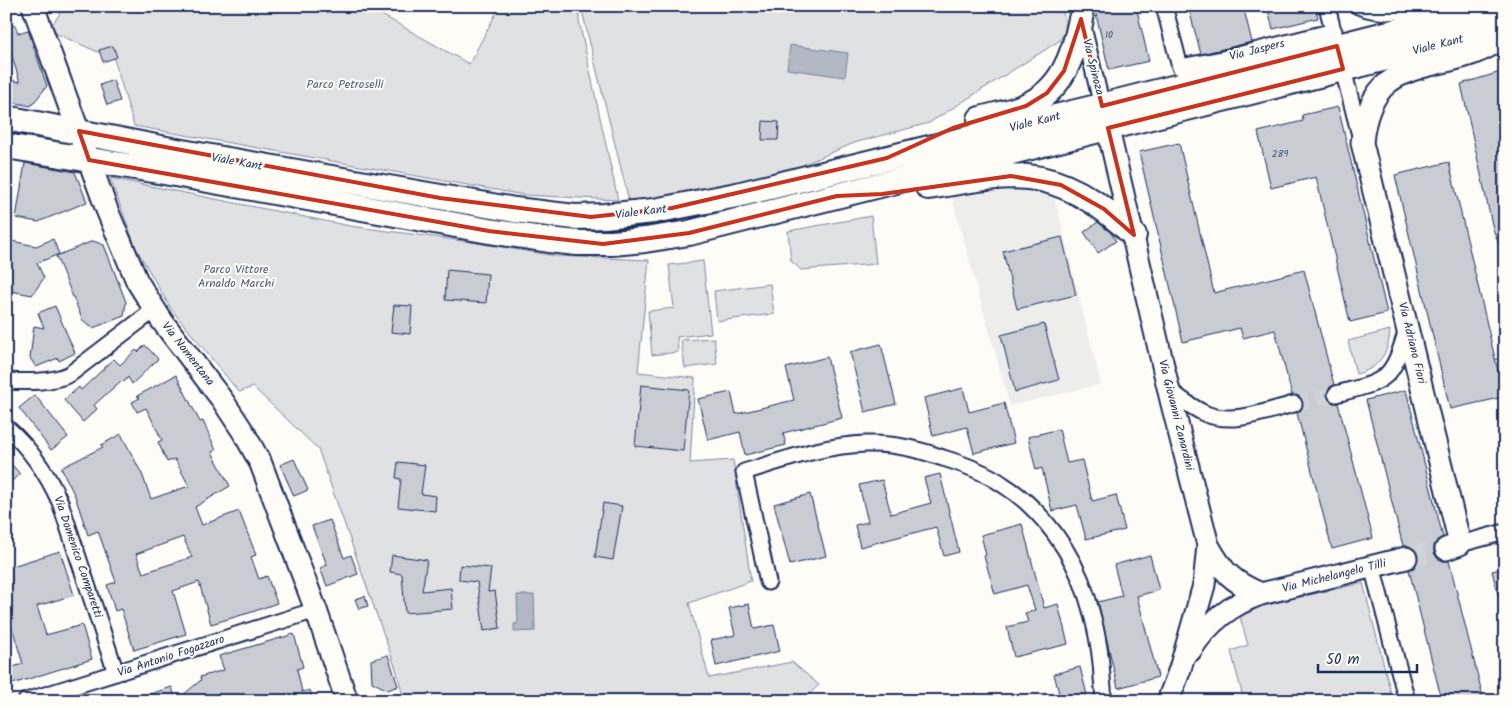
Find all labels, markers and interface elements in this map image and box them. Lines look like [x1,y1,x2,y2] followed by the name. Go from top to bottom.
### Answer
[1105,27,1113,43] house number: 10
[1411,29,1466,60] street label: Viale Kant
[1227,34,1287,66] street label: Via Jaspers
[1077,37,1109,97] street label: Via Spinoza
[307,75,385,94] park label: Parco Petroselli
[1008,106,1063,137] street label: Viale Kant
[1272,146,1288,162] house number: 289
[210,148,264,176] street label: Viale Kant
[614,199,668,225] street label: Viale Kant
[198,260,275,293] park label: Parco Vittore Arnaldo Marchi
[1393,300,1432,387] street label: Via Adriano Fiori
[157,318,219,390] street label: Via Nomentana
[1153,358,1199,474] street label: Via Giovanni Zanardini
[48,494,108,622] street label: Via Domenico Comparetti
[1280,554,1389,598] street label: Via Michelangelo Tilli
[115,630,227,682] street label: Via Antonio Fogazzaro
[1318,642,1417,674] scale bar
[1326,648,1360,672] text: 50 m

